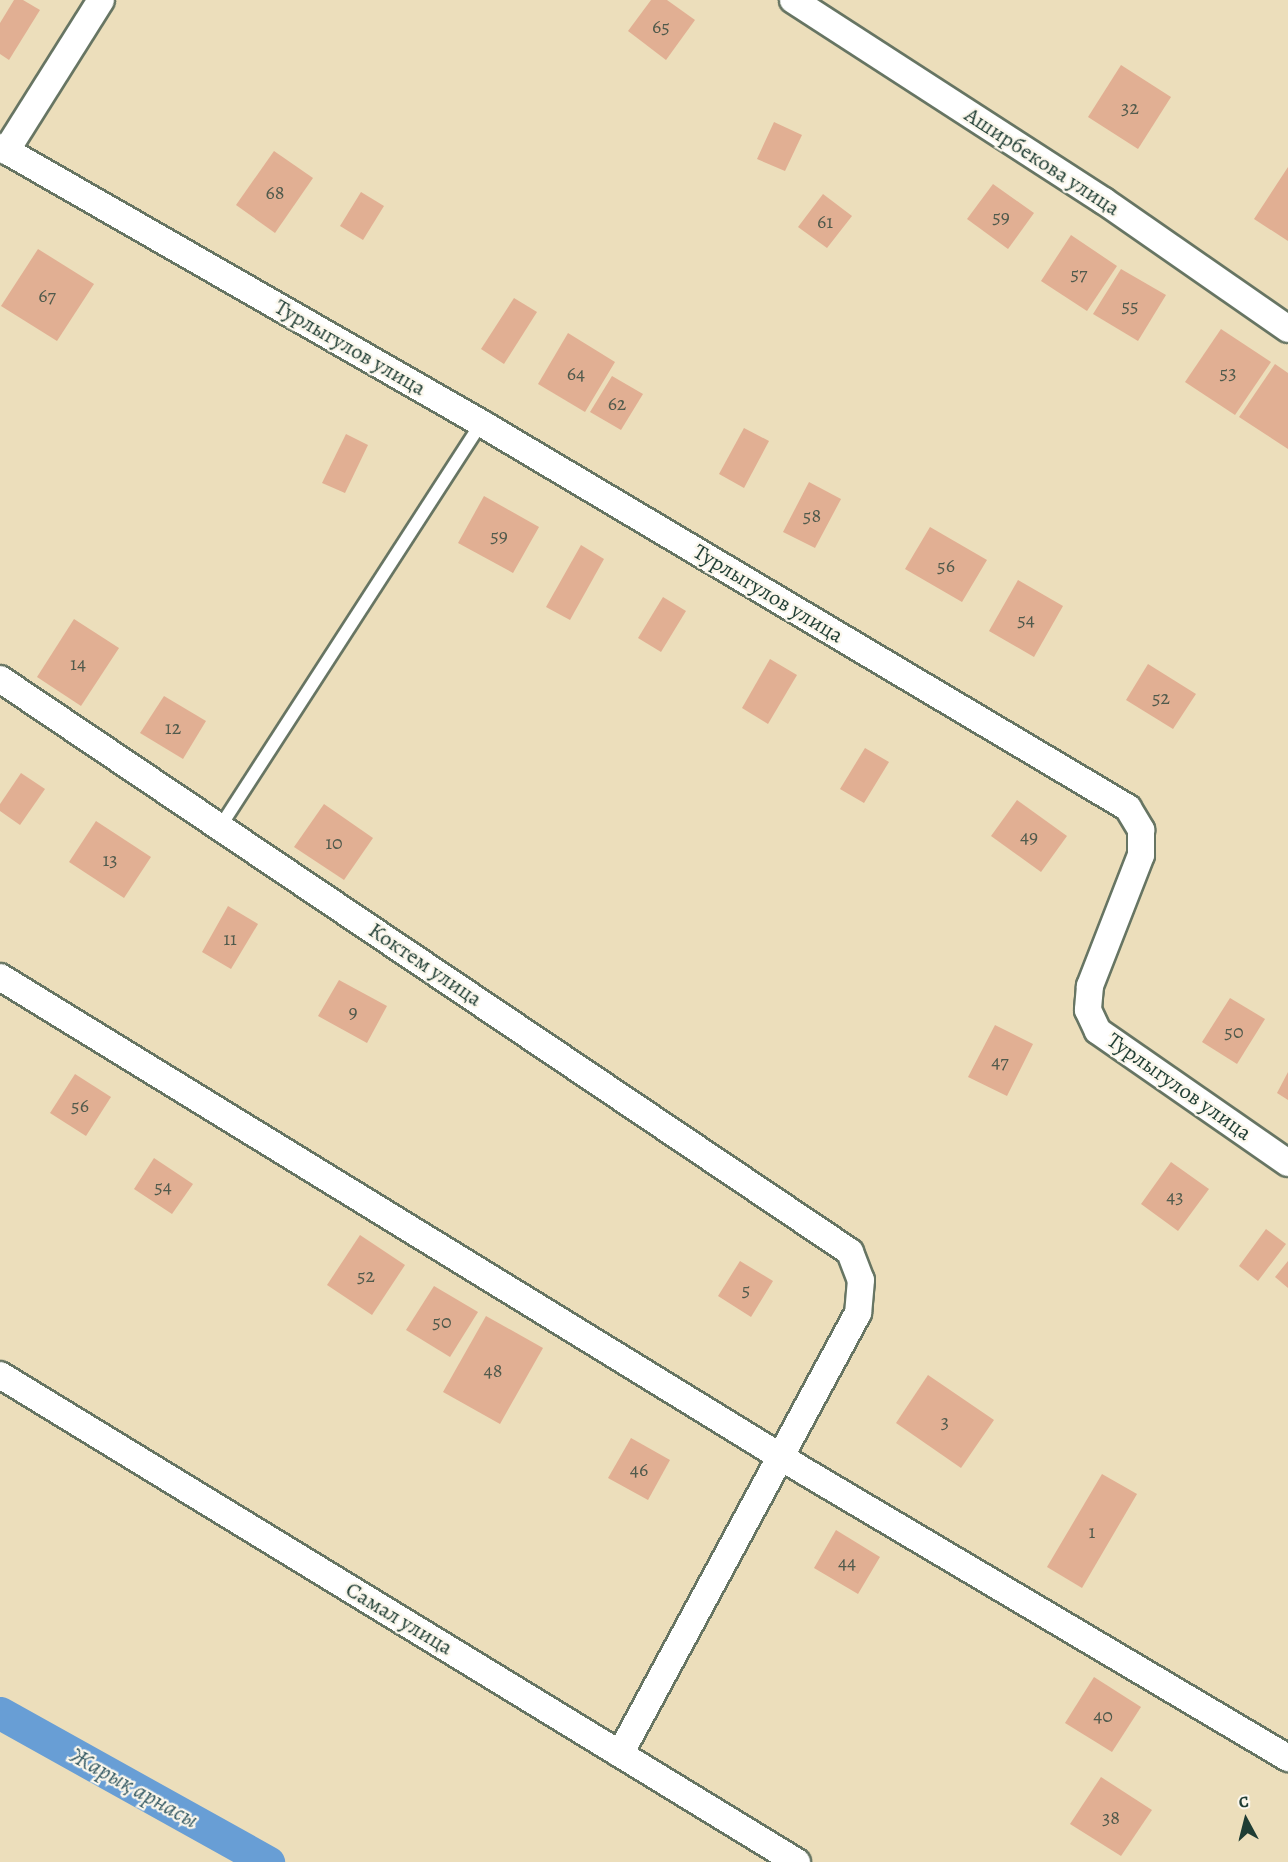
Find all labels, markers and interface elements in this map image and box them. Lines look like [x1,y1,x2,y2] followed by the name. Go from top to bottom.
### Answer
[652,14,670,38] house number: 65
[1121,95,1139,119] house number: 32
[959,102,1125,222] street label: Аширбекова улица
[266,180,284,204] house number: 68
[992,204,1010,228] house number: 59
[817,209,833,233] house number: 61
[1071,261,1087,285] house number: 57
[38,283,56,307] house number: 67
[1121,293,1139,317] house number: 55
[270,294,430,402] street label: Турлыгулов улица
[1220,360,1236,384] house number: 53
[567,361,585,385] house number: 64
[608,391,626,415] house number: 62
[803,503,821,527] house number: 58
[490,523,508,547] house number: 59
[688,539,848,649] street label: Турлыгулов улица
[937,553,955,577] house number: 56
[1017,607,1035,631] house number: 54
[70,651,86,675] house number: 14
[1152,685,1170,709] house number: 52
[165,715,181,739] house number: 12
[1020,824,1038,848] house number: 49
[325,830,343,854] house number: 10
[102,847,118,871] house number: 13
[363,917,487,1013] street label: Коктем улица
[223,926,237,950] house number: 11
[348,999,358,1023] house number: 9
[1224,1019,1244,1043] house number: 50
[1102,1027,1256,1147] street label: Турлыгулов улица
[991,1049,1009,1073] house number: 47
[71,1093,89,1117] house number: 56
[154,1174,172,1198] house number: 54
[1166,1184,1184,1208] house number: 43
[357,1263,375,1287] house number: 52
[742,1277,750,1301] house number: 5
[432,1309,452,1333] house number: 50
[484,1358,502,1382] house number: 48
[941,1409,949,1433] house number: 3
[630,1457,648,1481] house number: 46
[1089,1519,1095,1543] house number: 1
[838,1550,856,1574] house number: 44
[341,1577,457,1661] street label: Самал улица
[1093,1703,1113,1727] house number: 40
[65,1741,203,1835] water label: Жарық арнасы
[1216,1790,1276,1850] north arrow
[1238,1791,1250,1814] text: С
[1102,1805,1120,1829] house number: 38

